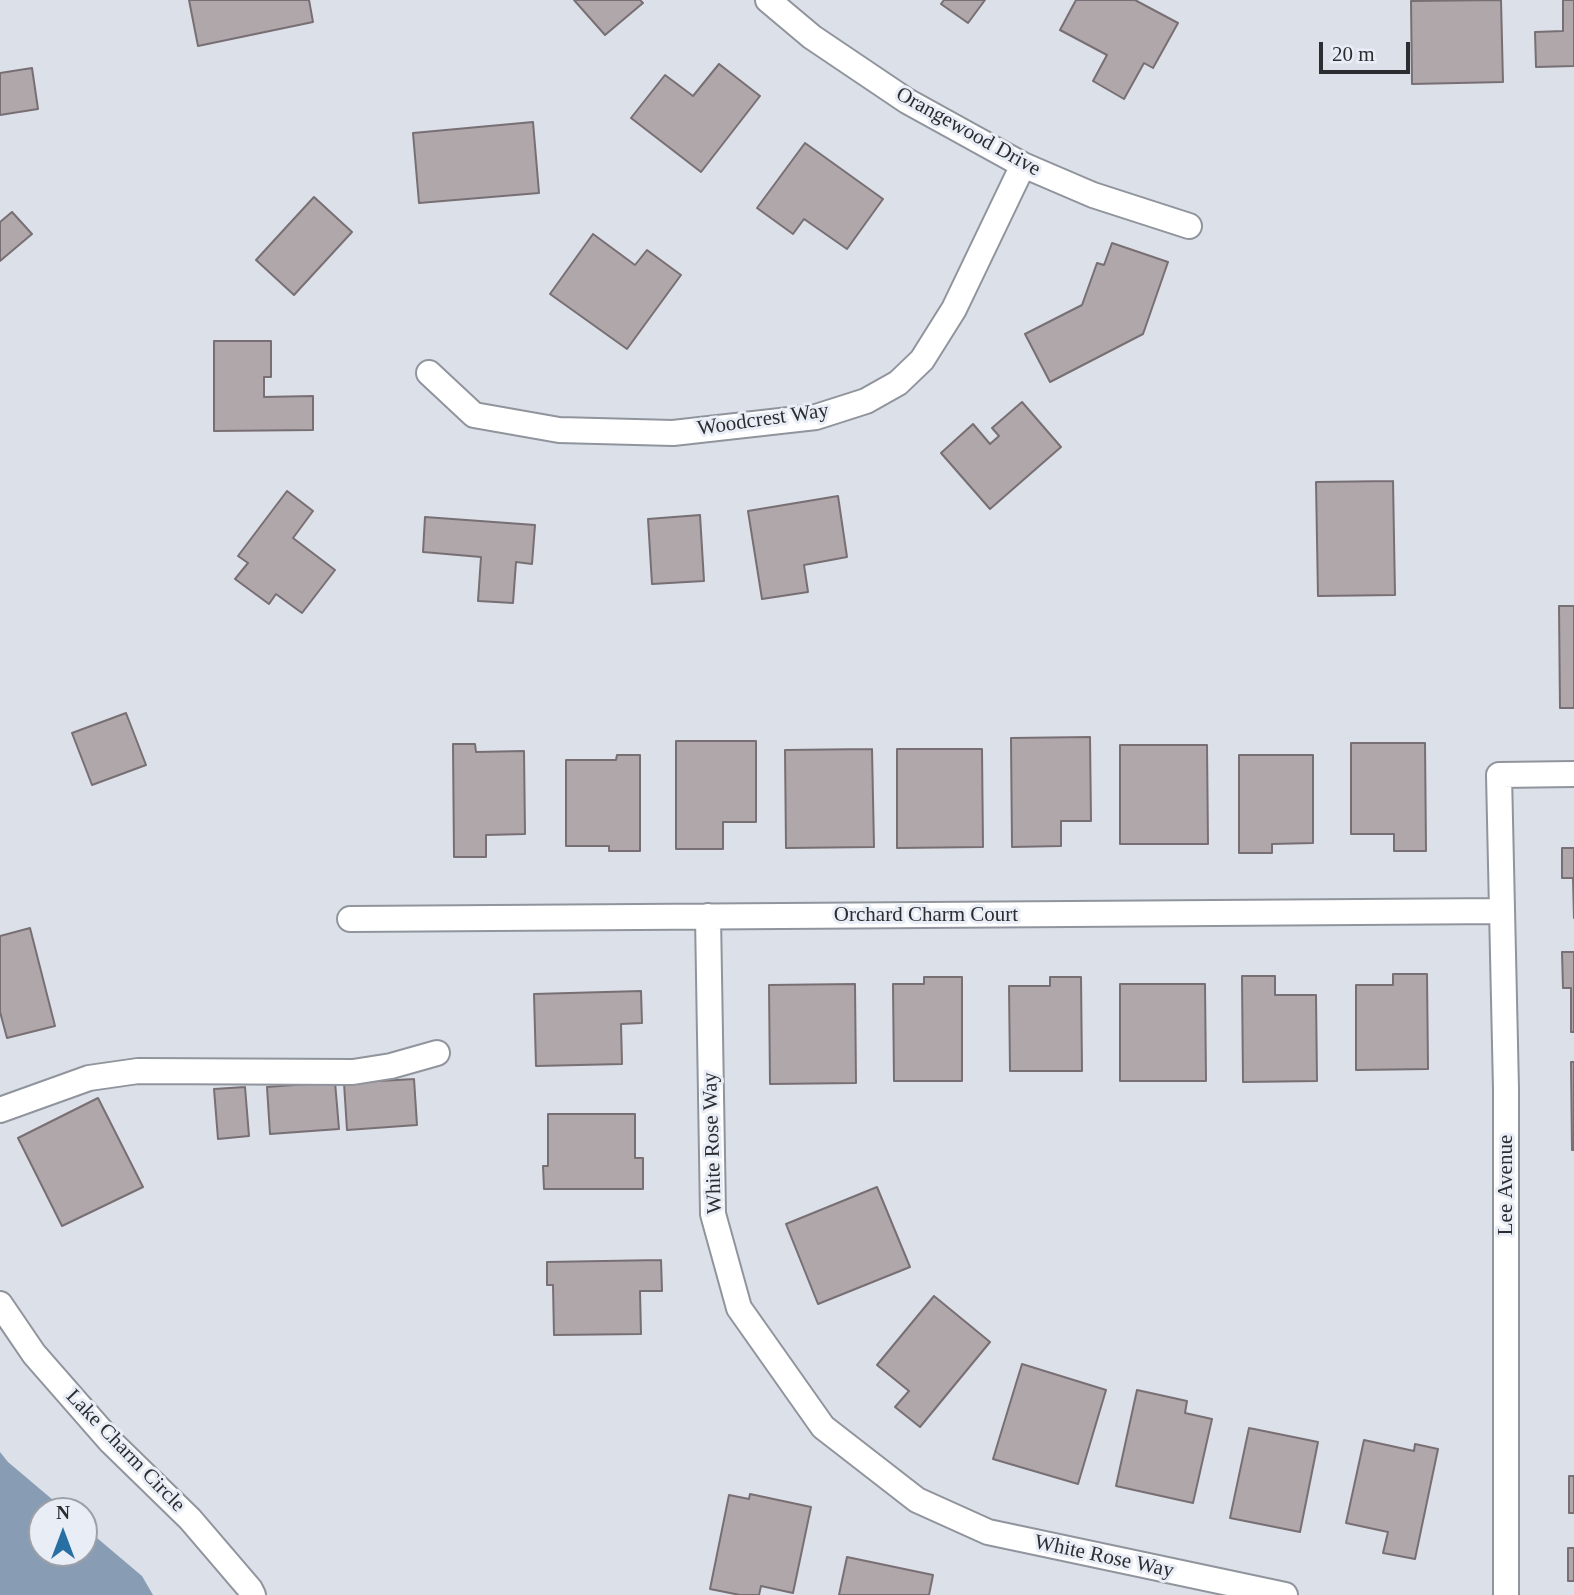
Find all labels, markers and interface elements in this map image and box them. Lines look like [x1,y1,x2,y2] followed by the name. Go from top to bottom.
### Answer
[1322,28,1413,72] scale bar
[1332,42,1375,66] text: 20 m
[891,82,1045,182] street label: Orangewood Drive
[696,398,830,442] street label: Woodcrest Way
[834,902,1018,928] street label: Orchard Charm Court
[698,1072,728,1214] street label: White Rose Way
[1493,1135,1519,1235] street label: Lee Avenue
[60,1384,190,1518] street label: Lake Charm Circle
[28,1497,98,1567] north arrow
[56,1502,70,1523] text: N
[1032,1530,1176,1584] street label: White Rose Way

